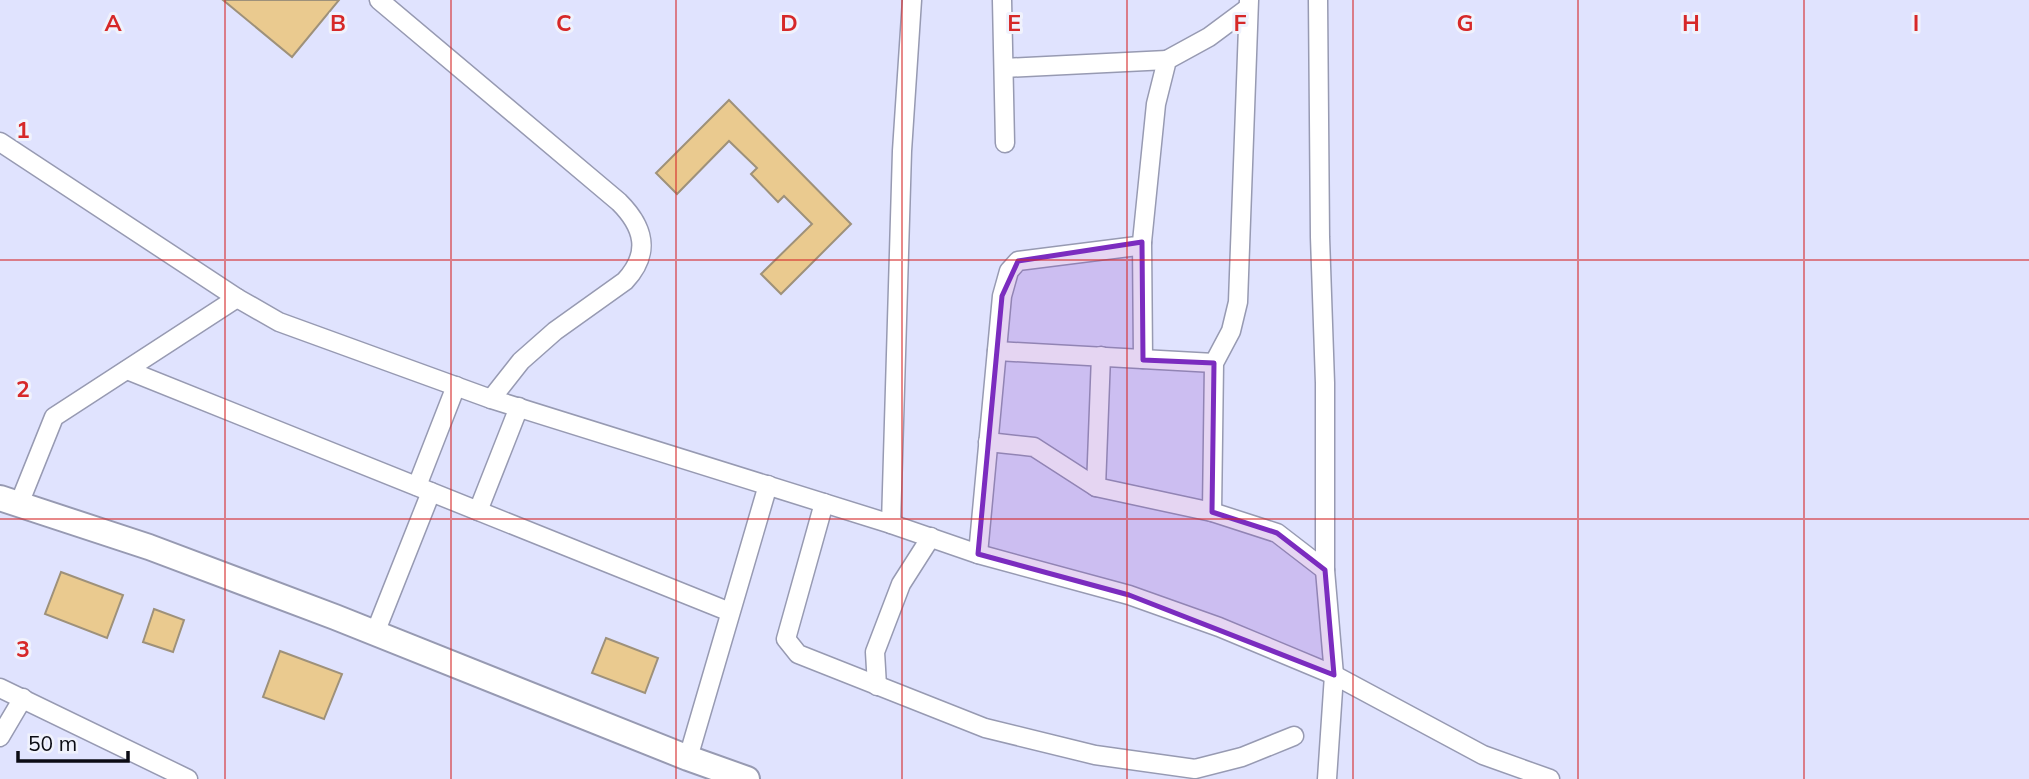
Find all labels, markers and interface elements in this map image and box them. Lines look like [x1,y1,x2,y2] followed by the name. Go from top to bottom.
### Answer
[104,8,122,37] text: A
[330,8,346,37] text: B
[556,8,572,37] text: C
[780,8,798,37] text: D
[1007,8,1021,37] text: E
[1233,8,1247,37] text: F
[1456,8,1474,37] text: G
[1682,8,1700,37] text: H
[1913,8,1919,37] text: I
[16,115,30,144] text: 1
[16,374,30,403] text: 2
[16,634,30,663] text: 3
[18,720,128,764] scale bar
[28,730,77,756] text: 50 m

